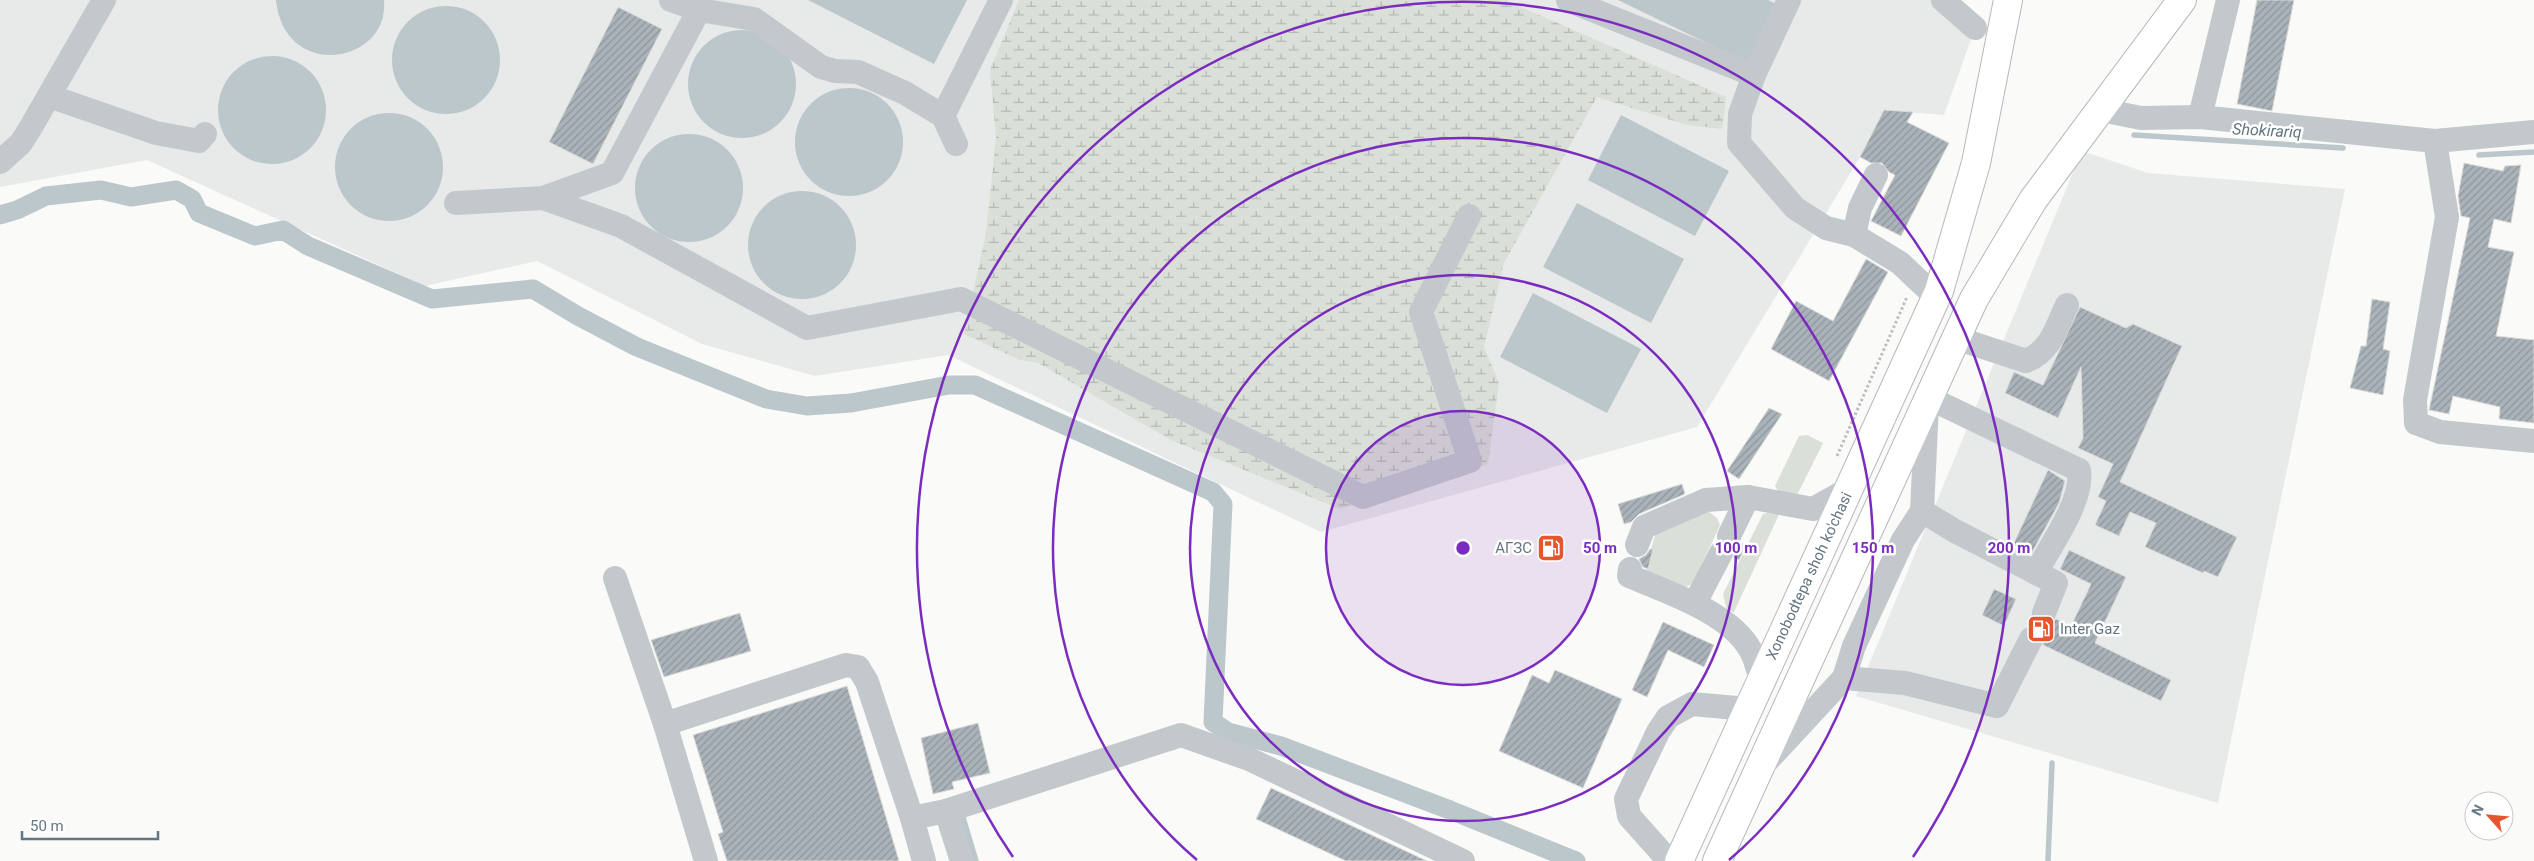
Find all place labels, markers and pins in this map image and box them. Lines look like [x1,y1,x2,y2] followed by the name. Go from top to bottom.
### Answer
[1536,533,1566,563] fuel station icon: АГЗС
[1454,539,1472,557] centre of rings
[1495,539,1532,557] place label: АГЗС
[2026,614,2056,644] fuel station icon: Inter Gaz
[2060,620,2120,638] place label: Inter Gaz

